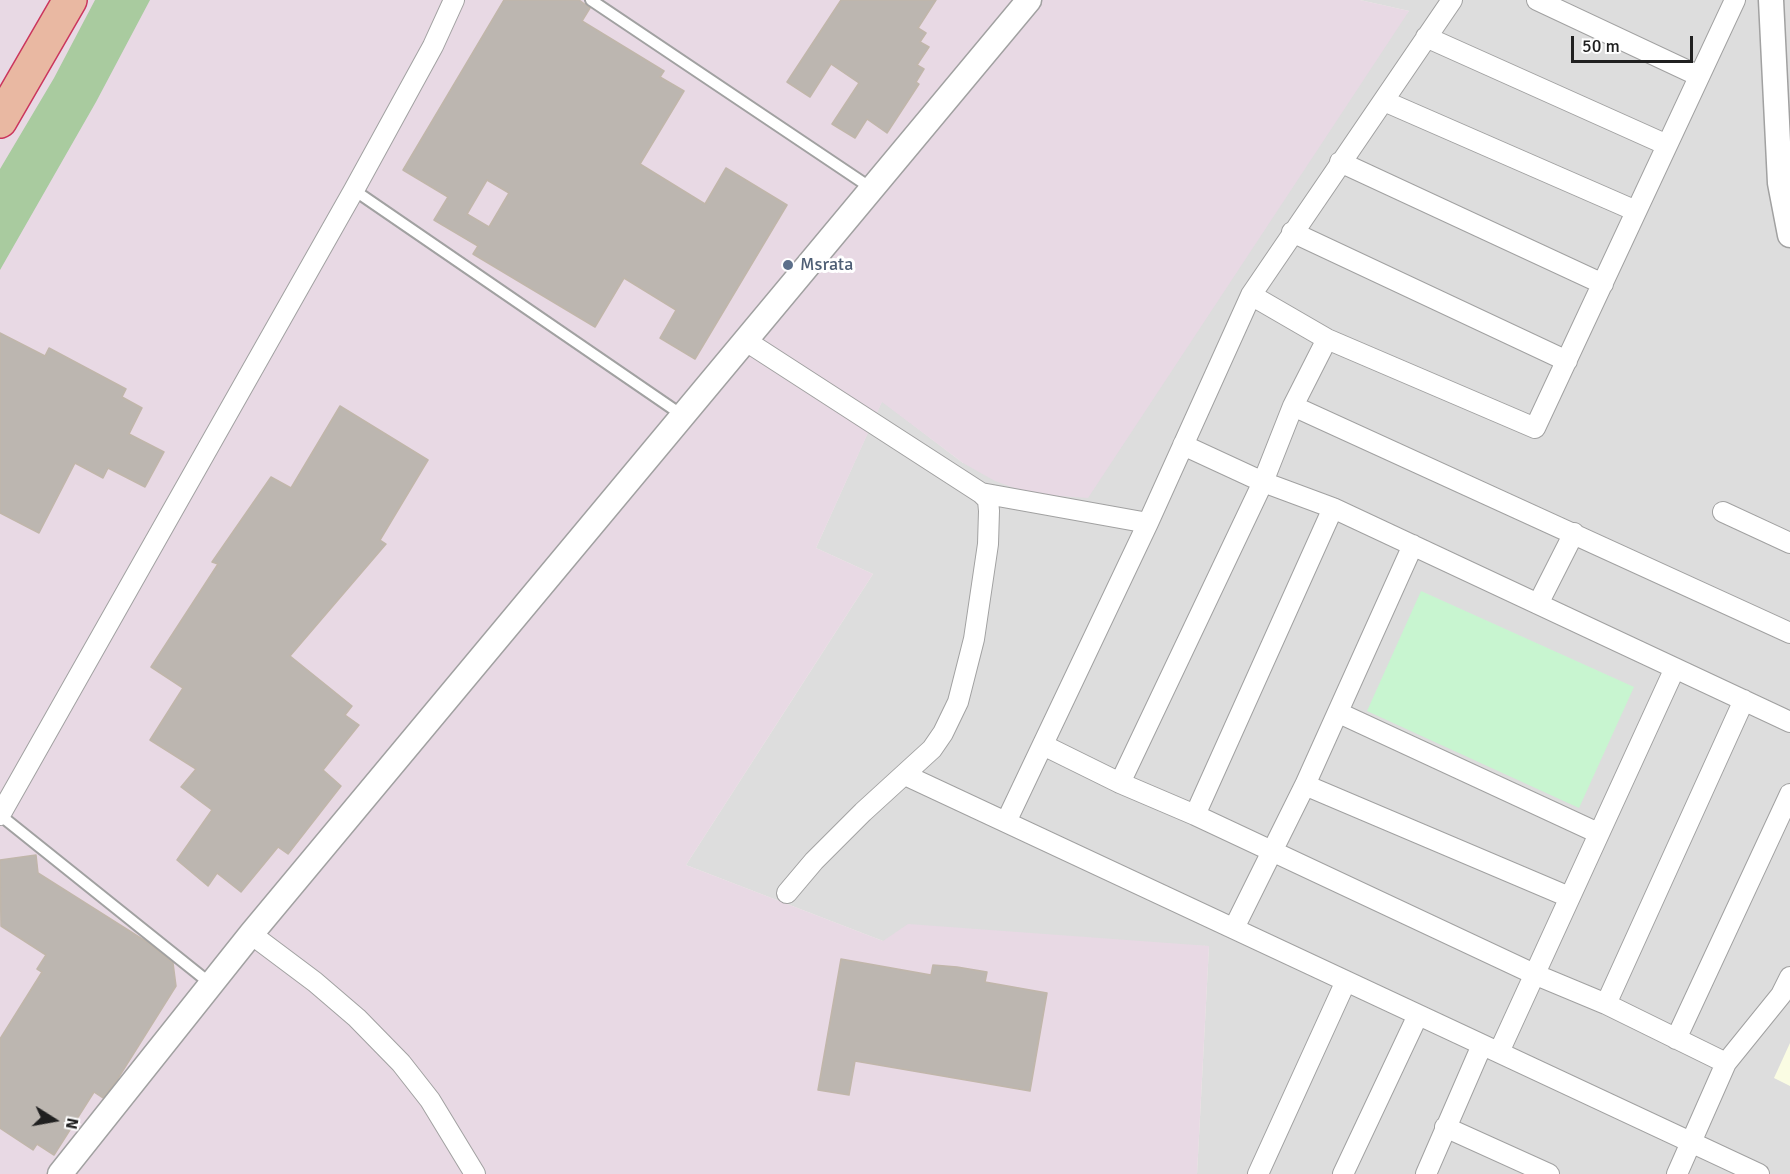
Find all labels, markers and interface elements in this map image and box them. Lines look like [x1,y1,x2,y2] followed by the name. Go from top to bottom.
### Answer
[1574,24,1696,62] scale bar
[1582,35,1620,57] text: 50 m
[800,254,853,276] place label: Msrata
[781,258,795,272] marker: Msrata
[24,1090,84,1150] north arrow
[61,1116,83,1131] text: N

